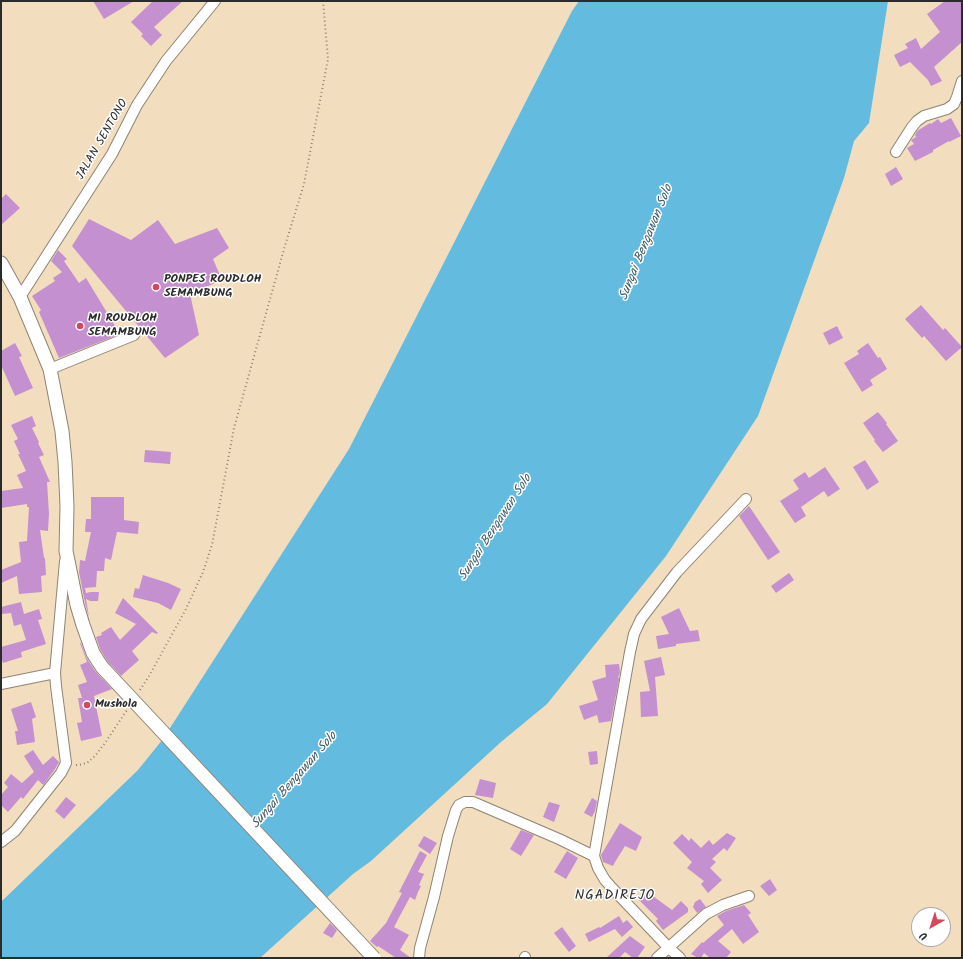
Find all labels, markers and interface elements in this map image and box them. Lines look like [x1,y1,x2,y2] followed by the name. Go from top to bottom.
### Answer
[74,97,132,183] street label: JALAN SENTONO
[617,183,677,303] water label: Sungai Bengawan Solo
[164,273,262,301] place label: PONPES ROUDLOH SEMAMBUNG
[151,282,161,292] marker: PONPES ROUDLOH SEMAMBUNG
[88,312,157,340] place label: MI ROUDLOH SEMAMBUNG
[75,321,85,331] marker: MI ROUDLOH SEMAMBUNG
[456,472,536,584] water label: Sungai Bengawan Solo
[95,698,137,712] place label: Mushola
[82,700,92,710] marker: Mushola
[249,730,341,832] water label: Sungai Bengawan Solo
[575,889,655,905] district label: NGADIREJO
[911,907,951,947] north arrow
[916,926,932,945] text: U

